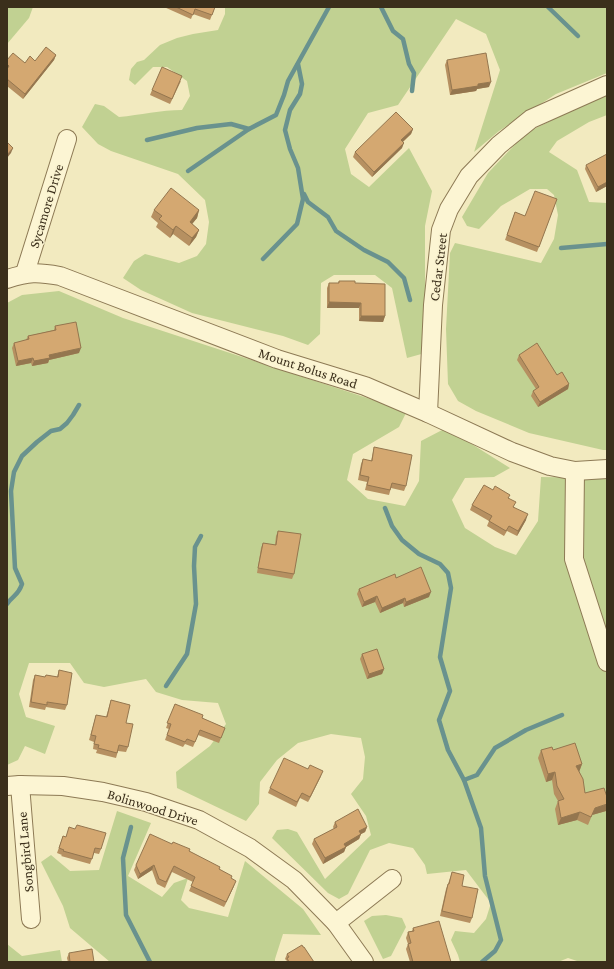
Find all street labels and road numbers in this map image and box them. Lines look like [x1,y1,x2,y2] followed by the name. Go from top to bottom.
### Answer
[26,162,66,250] street label: Sycamore Drive
[426,232,450,302] street label: Cedar Street
[257,344,360,392] street label: Mount Bolus Road
[106,786,200,828] street label: Bolinwood Drive
[14,811,36,893] street label: Songbird Lane

